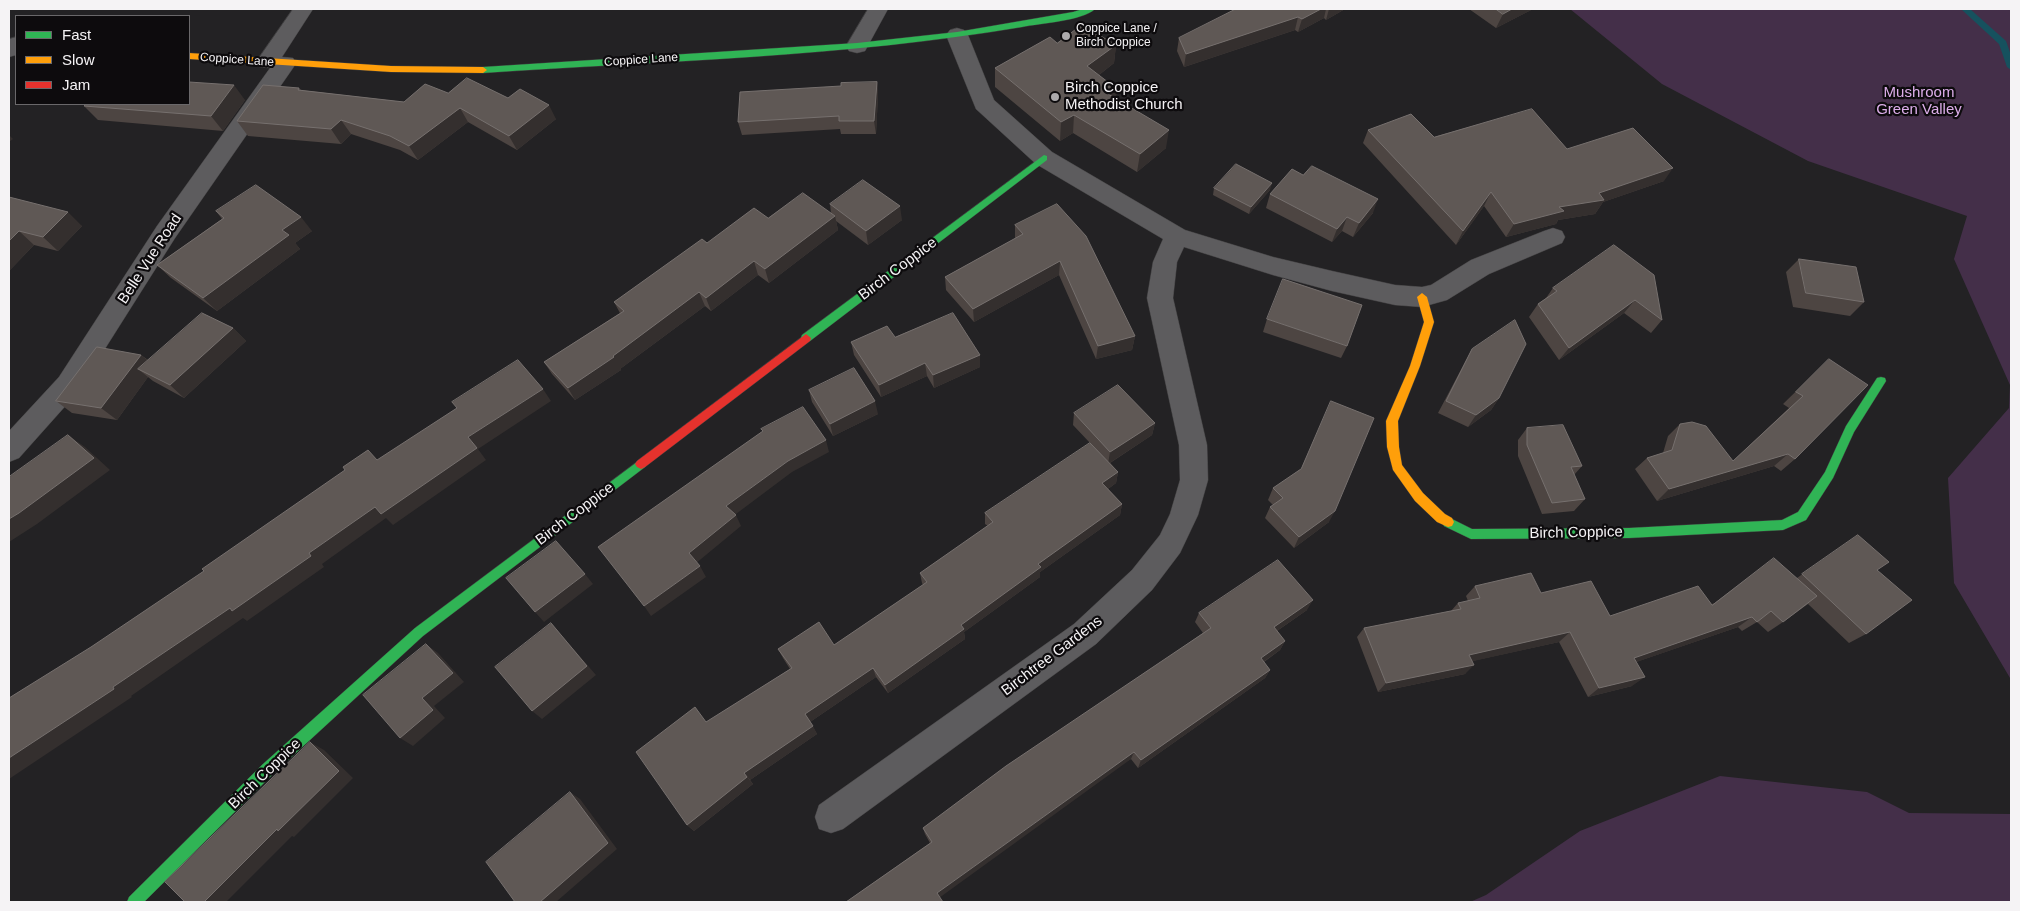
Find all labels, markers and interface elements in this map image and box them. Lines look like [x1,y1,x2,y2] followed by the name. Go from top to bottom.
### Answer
[15,15,190,105] legend
[1076,22,1157,50] place label: Coppice Lane / Birch Coppice
[62,26,91,43] text: Fast
[1060,30,1072,42] marker: Coppice Lane / Birch Coppice
[200,50,274,70] street label: Coppice Lane
[604,50,678,70] street label: Coppice Lane
[62,51,95,68] text: Slow
[62,76,90,93] text: Jam
[1065,79,1183,114] place label: Birch Coppice Methodist Church
[1876,84,1962,119] park label: Mushroom Green Valley
[1049,91,1061,103] marker: Birch Coppice Methodist Church
[114,211,186,307] street label: Belle Vue Road
[855,234,941,304] street label: Birch Coppice
[532,479,618,549] street label: Birch Coppice
[1529,523,1623,543] street label: Birch Coppice
[998,612,1106,700] street label: Birchtree Gardens
[225,735,305,813] street label: Birch Coppice

